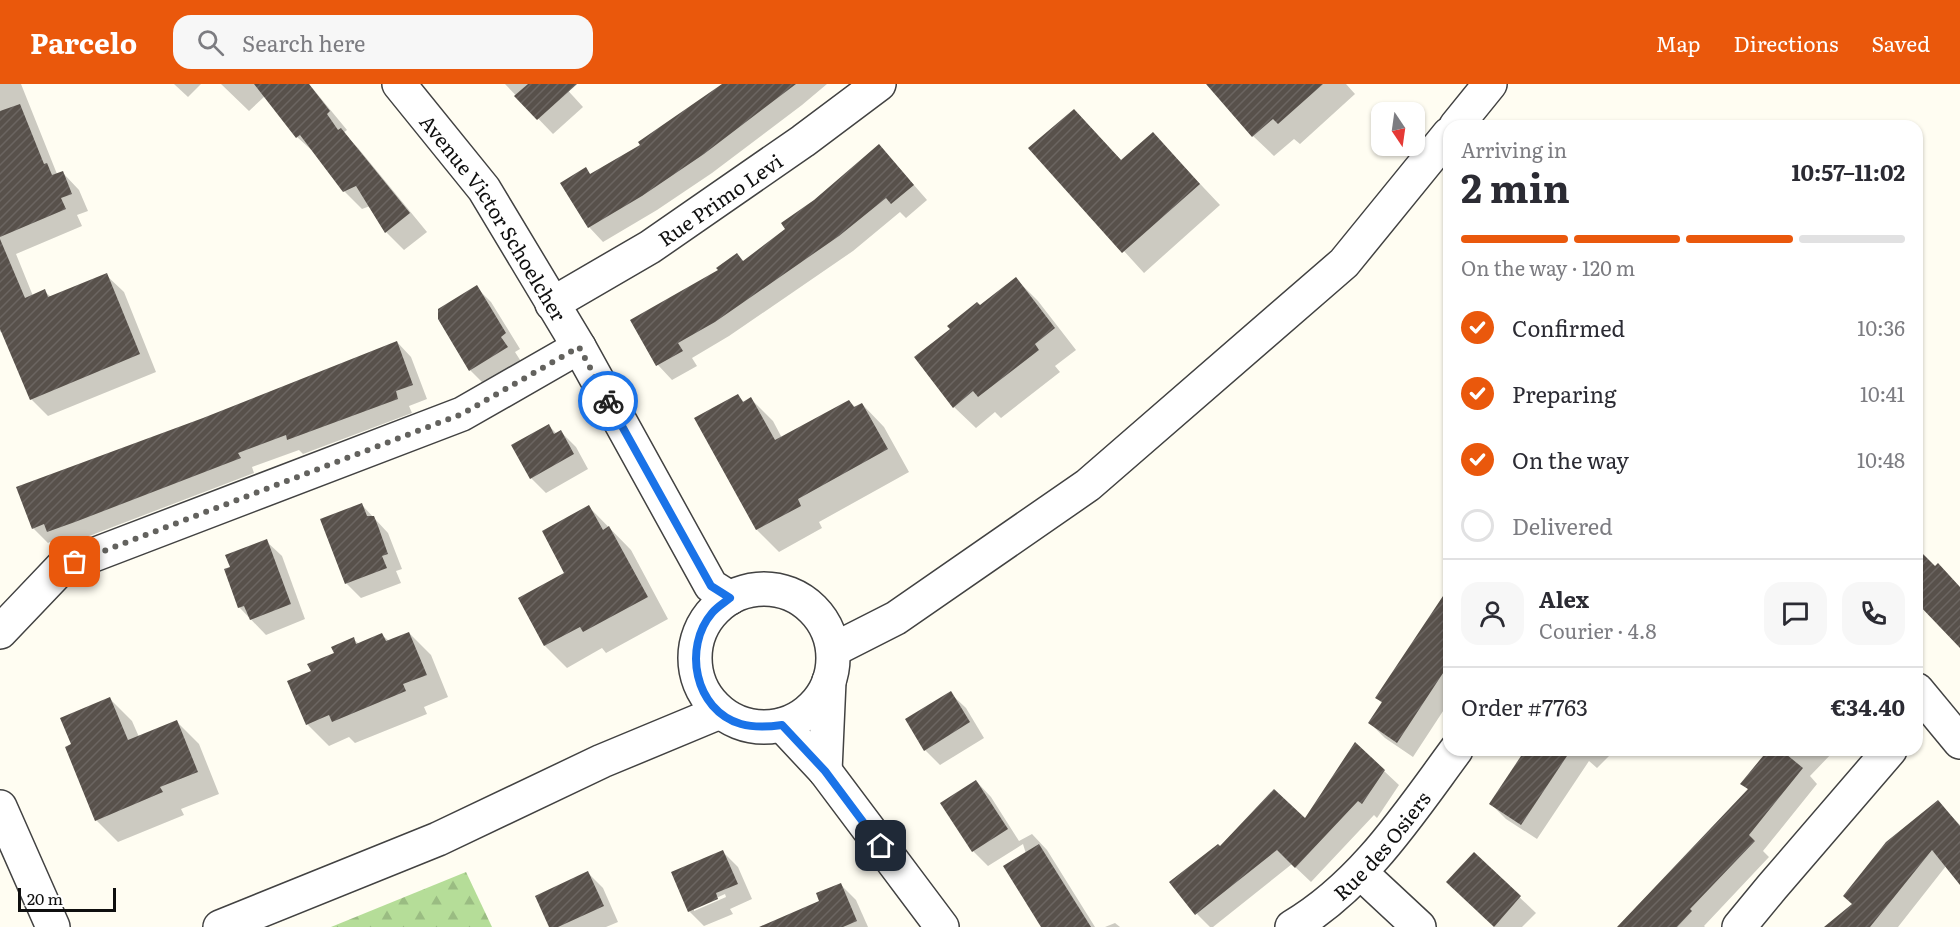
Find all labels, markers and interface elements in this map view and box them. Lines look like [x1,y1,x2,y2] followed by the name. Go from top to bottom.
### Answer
[173,15,593,69] search box
[30,21,137,63] text: Parcelo
[194,26,227,59] icon: search
[242,26,366,59] text: Search here
[1656,27,1701,58] text: Map
[1734,27,1839,58] text: Directions
[1872,27,1930,58] text: Saved
[1371,102,1425,156] north arrow
[1371,102,1425,156] map controls
[414,107,575,327] street label: Avenue Victor Schoelcher
[1461,134,1567,164] text: Arriving in
[651,145,788,252] street label: Rue Primo Levi
[1791,155,1905,188] text: 10:57–11:02
[1461,157,1570,215] text: 2 min
[1461,252,1635,282] text: On the way · 120 m
[1461,311,1494,344] icon: check
[1512,311,1625,344] text: Confirmed
[1857,312,1905,342] text: 10:36
[578,371,638,431] courier
[1461,377,1494,410] icon: check
[1512,377,1616,410] text: Preparing
[1860,378,1905,408] text: 10:41
[592,385,625,418] icon: bike
[1461,443,1494,476] icon: check
[1512,443,1629,476] text: On the way
[1857,444,1905,474] text: 10:48
[1512,509,1613,542] text: Delivered
[49,536,100,587] pin
[58,545,91,578] icon: bag
[1461,582,1524,645] button: person
[1539,582,1589,615] text: Alex
[1764,582,1827,645] button: chat
[1842,582,1905,645] button: phone
[1539,615,1656,645] text: Courier · 4.8
[1461,690,1588,723] text: Order #7763
[1831,690,1905,723] text: €34.40
[1326,784,1437,906] street label: Rue des Osiers
[855,820,906,871] pin
[864,829,897,862] icon: home
[18,885,116,912] scale bar
[27,886,63,910] text: 20 m

